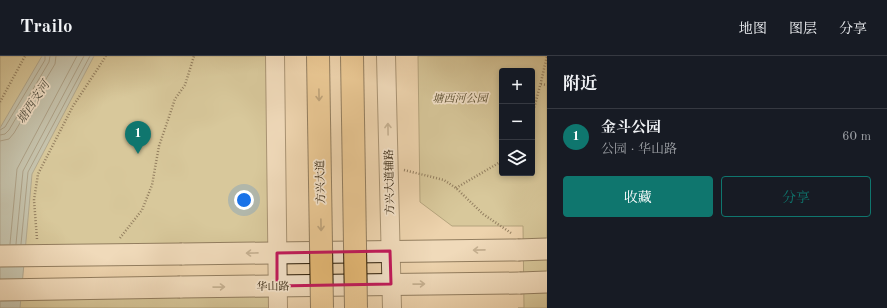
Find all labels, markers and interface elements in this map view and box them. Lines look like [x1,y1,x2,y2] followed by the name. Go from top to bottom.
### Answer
[20,18,73,37] text: Trailo
[739,22,767,36] text: 地图
[789,22,817,36] text: 图层
[839,22,867,36] text: 分享
[499,68,535,176] map controls
[499,68,535,104] button: +
[563,76,597,93] text: 附近
[14,77,53,126] water label: 塘西支河
[315,88,323,101] one-way arrow
[433,92,489,105] park label: 塘西河公园
[499,104,535,140] button: −
[125,121,151,154] pin: 1
[601,121,661,136] text: 金斗公园
[384,123,392,136] one-way arrow
[572,130,580,143] text: 1
[842,130,871,143] text: 60 m
[499,140,535,176] button: layers
[601,143,677,156] text: 公园 · 华山路
[382,149,397,215] street label: 方兴大道辅路
[314,160,327,204] street label: 方兴大道
[563,176,713,217] button: 收藏
[721,176,871,217] button: 分享
[234,190,254,210] your location
[317,218,324,231] one-way arrow
[473,246,486,254] one-way arrow
[246,249,259,257] one-way arrow
[256,280,290,293] street label: 华山路
[412,280,425,288] one-way arrow
[212,283,225,291] one-way arrow

